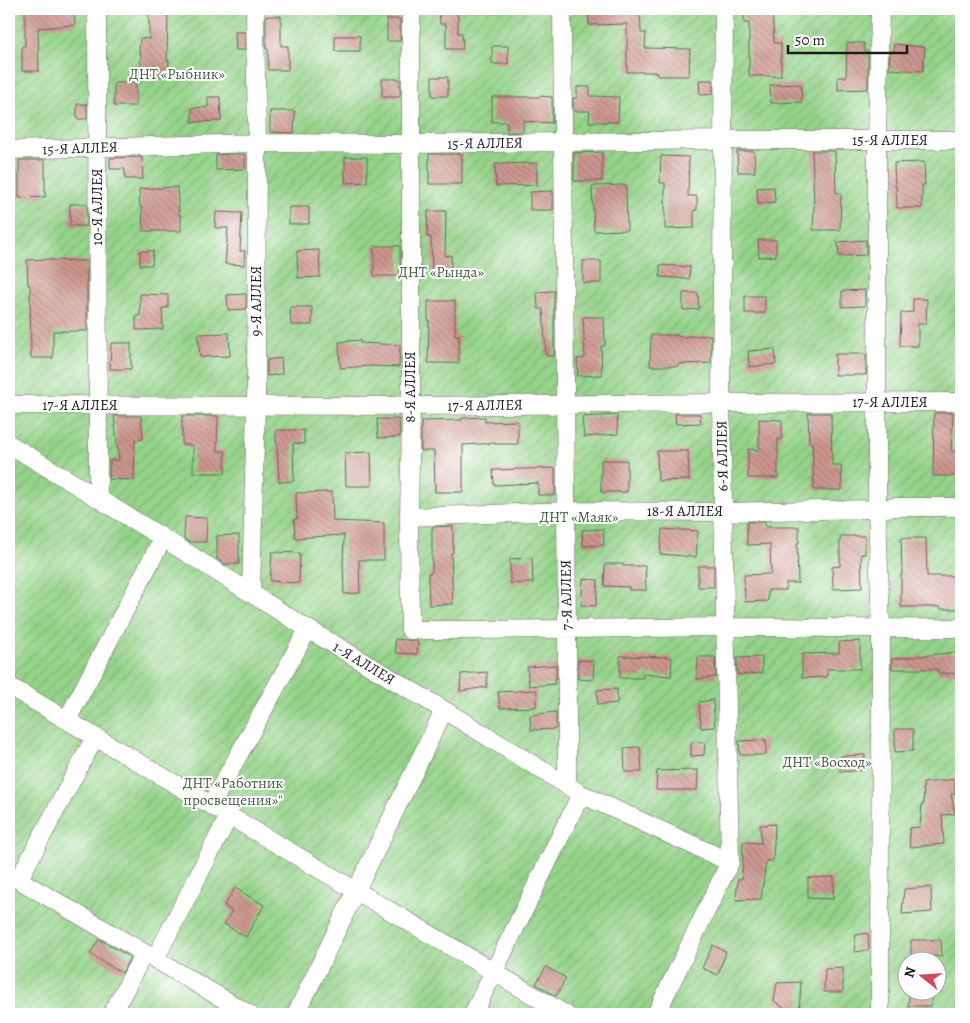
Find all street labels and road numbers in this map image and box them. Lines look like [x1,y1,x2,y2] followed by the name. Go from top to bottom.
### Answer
[852,130,928,150] street label: 15-Я АЛЛЕЯ
[447,132,523,154] street label: 15-Я АЛЛЕЯ
[42,137,118,159] street label: 15-Я АЛЛЕЯ
[87,168,107,246] street label: 10-Я АЛЛЕЯ
[246,265,266,337] street label: 9-Я АЛЛЕЯ
[400,351,420,423] street label: 8-Я АЛЛЕЯ
[852,392,928,412] street label: 17-Я АЛЛЕЯ
[447,394,523,416] street label: 17-Я АЛЛЕЯ
[42,395,118,415] street label: 17-Я АЛЛЕЯ
[711,420,733,492] street label: 6-Я АЛЛЕЯ
[647,501,723,521] street label: 18-Я АЛЛЕЯ
[555,560,577,630] street label: 7-Я АЛЛЕЯ
[329,637,399,689] street label: 1-Я АЛЛЕЯ

